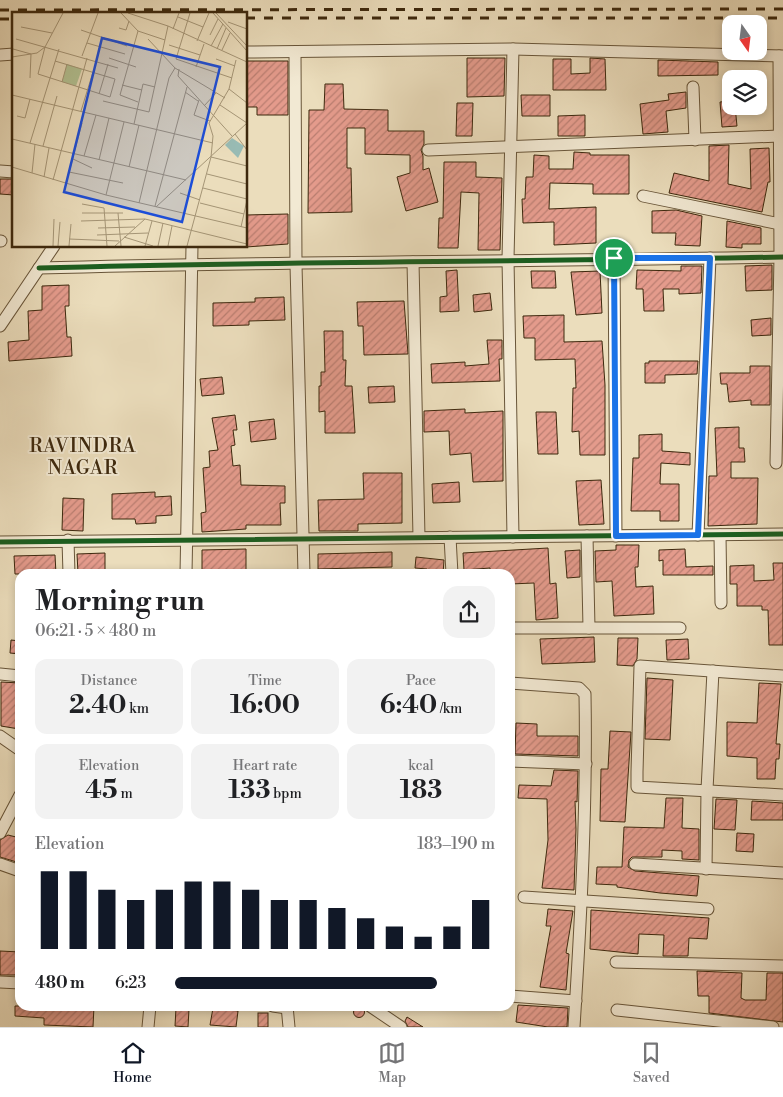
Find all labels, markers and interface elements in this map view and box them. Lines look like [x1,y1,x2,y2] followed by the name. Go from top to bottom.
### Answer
[12,12,248,248] inset map
[722,15,768,60] north arrow
[722,15,767,115] map controls
[722,70,767,115] button: layers
[593,237,635,279] pin
[600,244,628,272] icon: arrive
[29,434,137,480] district label: RAVINDRA NAGAR
[35,584,204,619] text: Morning run
[443,586,495,638] button: share
[35,621,156,641] text: 06:21 · 5 × 480 m
[81,672,137,690] text: Distance
[248,672,282,690] text: Time
[406,672,436,690] text: Pace
[69,690,126,721] text: 2.40
[230,690,300,721] text: 16:00
[380,690,437,721] text: 6:40
[126,700,149,718] text: km
[437,700,462,718] text: /km
[79,757,139,775] text: Elevation
[233,757,297,775] text: Heart rate
[408,757,434,775] text: kcal
[85,775,118,806] text: 45
[228,775,270,806] text: 133
[400,775,442,806] text: 183
[118,785,133,803] text: m
[270,785,302,803] text: bpm
[35,834,104,854] text: Elevation
[417,834,495,854] text: 183–190 m
[35,973,85,993] text: 480 m
[115,973,146,993] text: 6:23
[113,1039,152,1087] tab: Home
[378,1039,406,1087] tab: Map
[633,1039,670,1087] tab: Saved

